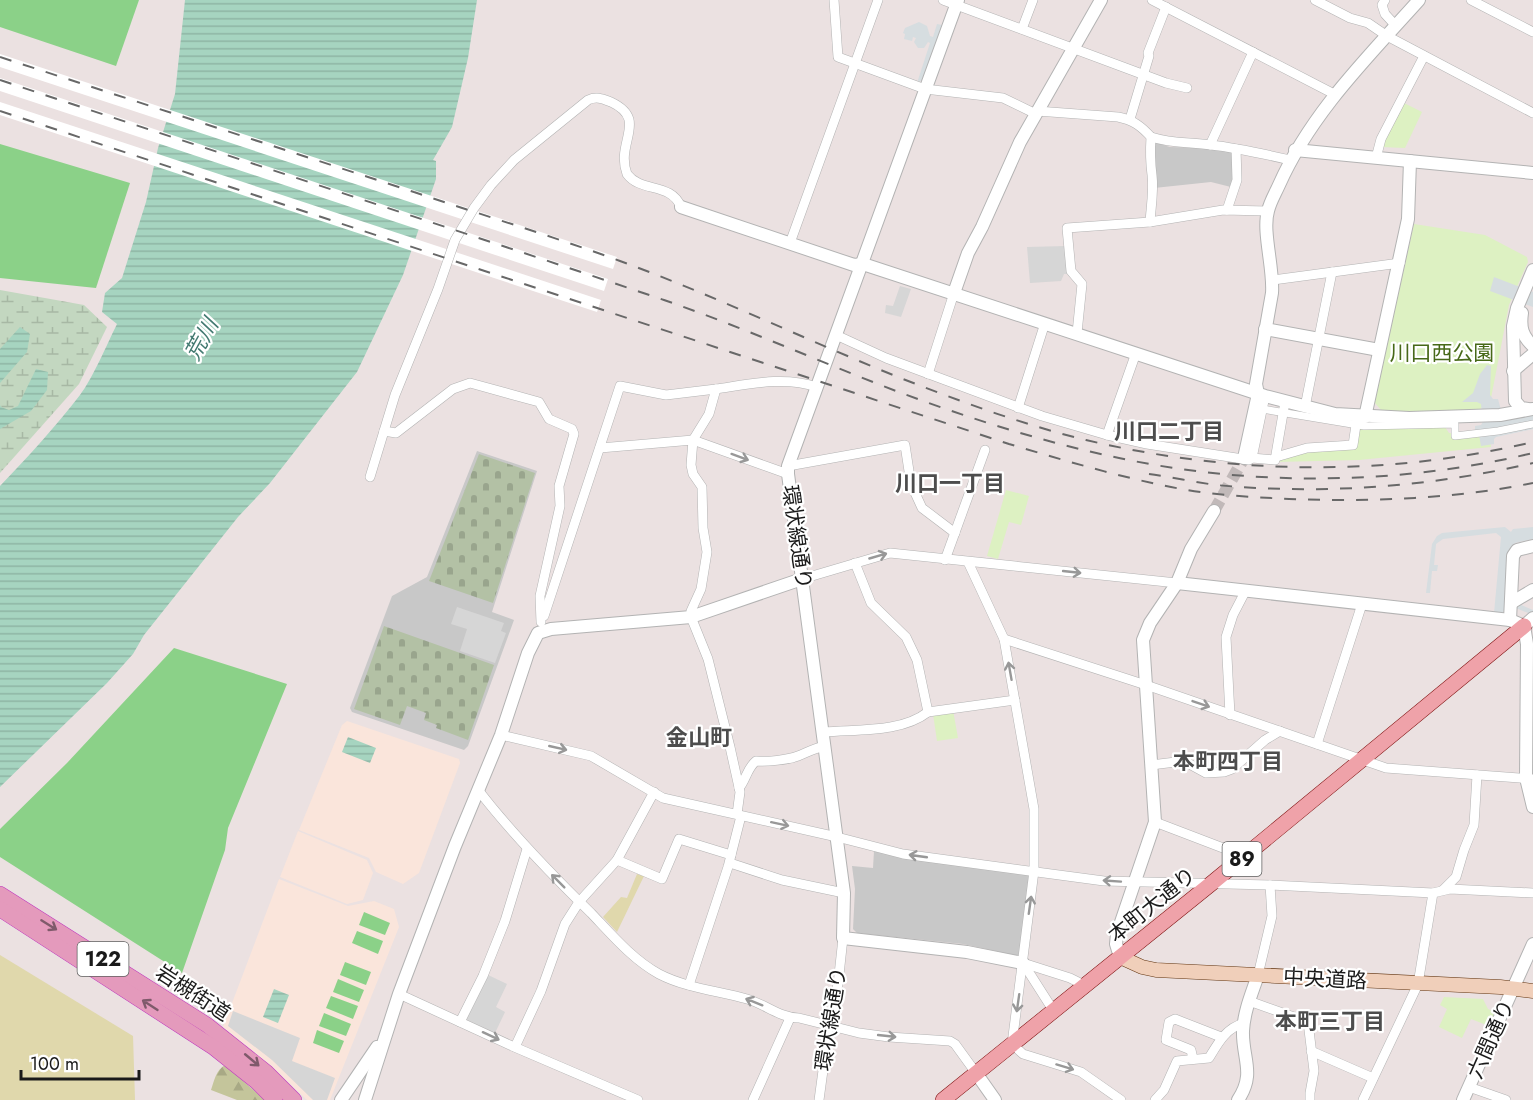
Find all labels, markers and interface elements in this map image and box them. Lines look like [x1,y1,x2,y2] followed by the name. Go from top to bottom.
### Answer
[176,310,227,366] water label: 荒川
[1390,338,1495,368] park label: 川口西公園
[1114,415,1224,447] district label: 川口二丁目
[730,453,749,464] one-way arrow
[895,467,1005,499] district label: 川口一丁目
[775,483,819,591] street label: 環状線通り
[869,550,888,562] one-way arrow
[1061,567,1081,578] one-way arrow
[1004,661,1015,681] one-way arrow
[1191,700,1210,711] one-way arrow
[666,721,732,753] district label: 金山町
[549,742,568,754] one-way arrow
[1173,745,1283,777] district label: 本町四丁目
[770,819,789,831] one-way arrow
[1222,842,1262,876] road number: 89
[909,850,929,861] one-way arrow
[1102,860,1202,950] street label: 本町大通り
[551,873,566,888] one-way arrow
[1102,876,1122,887] one-way arrow
[1024,896,1035,915] one-way arrow
[41,919,57,931] one-way arrow
[78,942,128,976] road number: 122
[150,958,236,1028] street label: 岩槻街道
[1282,962,1368,996] street label: 中央道路
[808,965,854,1073] street label: 環状線通り
[1012,993,1023,1013] one-way arrow
[1460,995,1522,1083] street label: 六間通り
[745,996,764,1007] one-way arrow
[142,999,159,1011] one-way arrow
[1275,1005,1385,1037] district label: 本町三丁目
[481,1031,499,1043] one-way arrow
[876,1031,896,1042] one-way arrow
[21,1043,140,1081] scale bar
[30,1051,79,1077] text: 100 m
[244,1054,260,1067] one-way arrow
[1055,1062,1074,1073] one-way arrow

